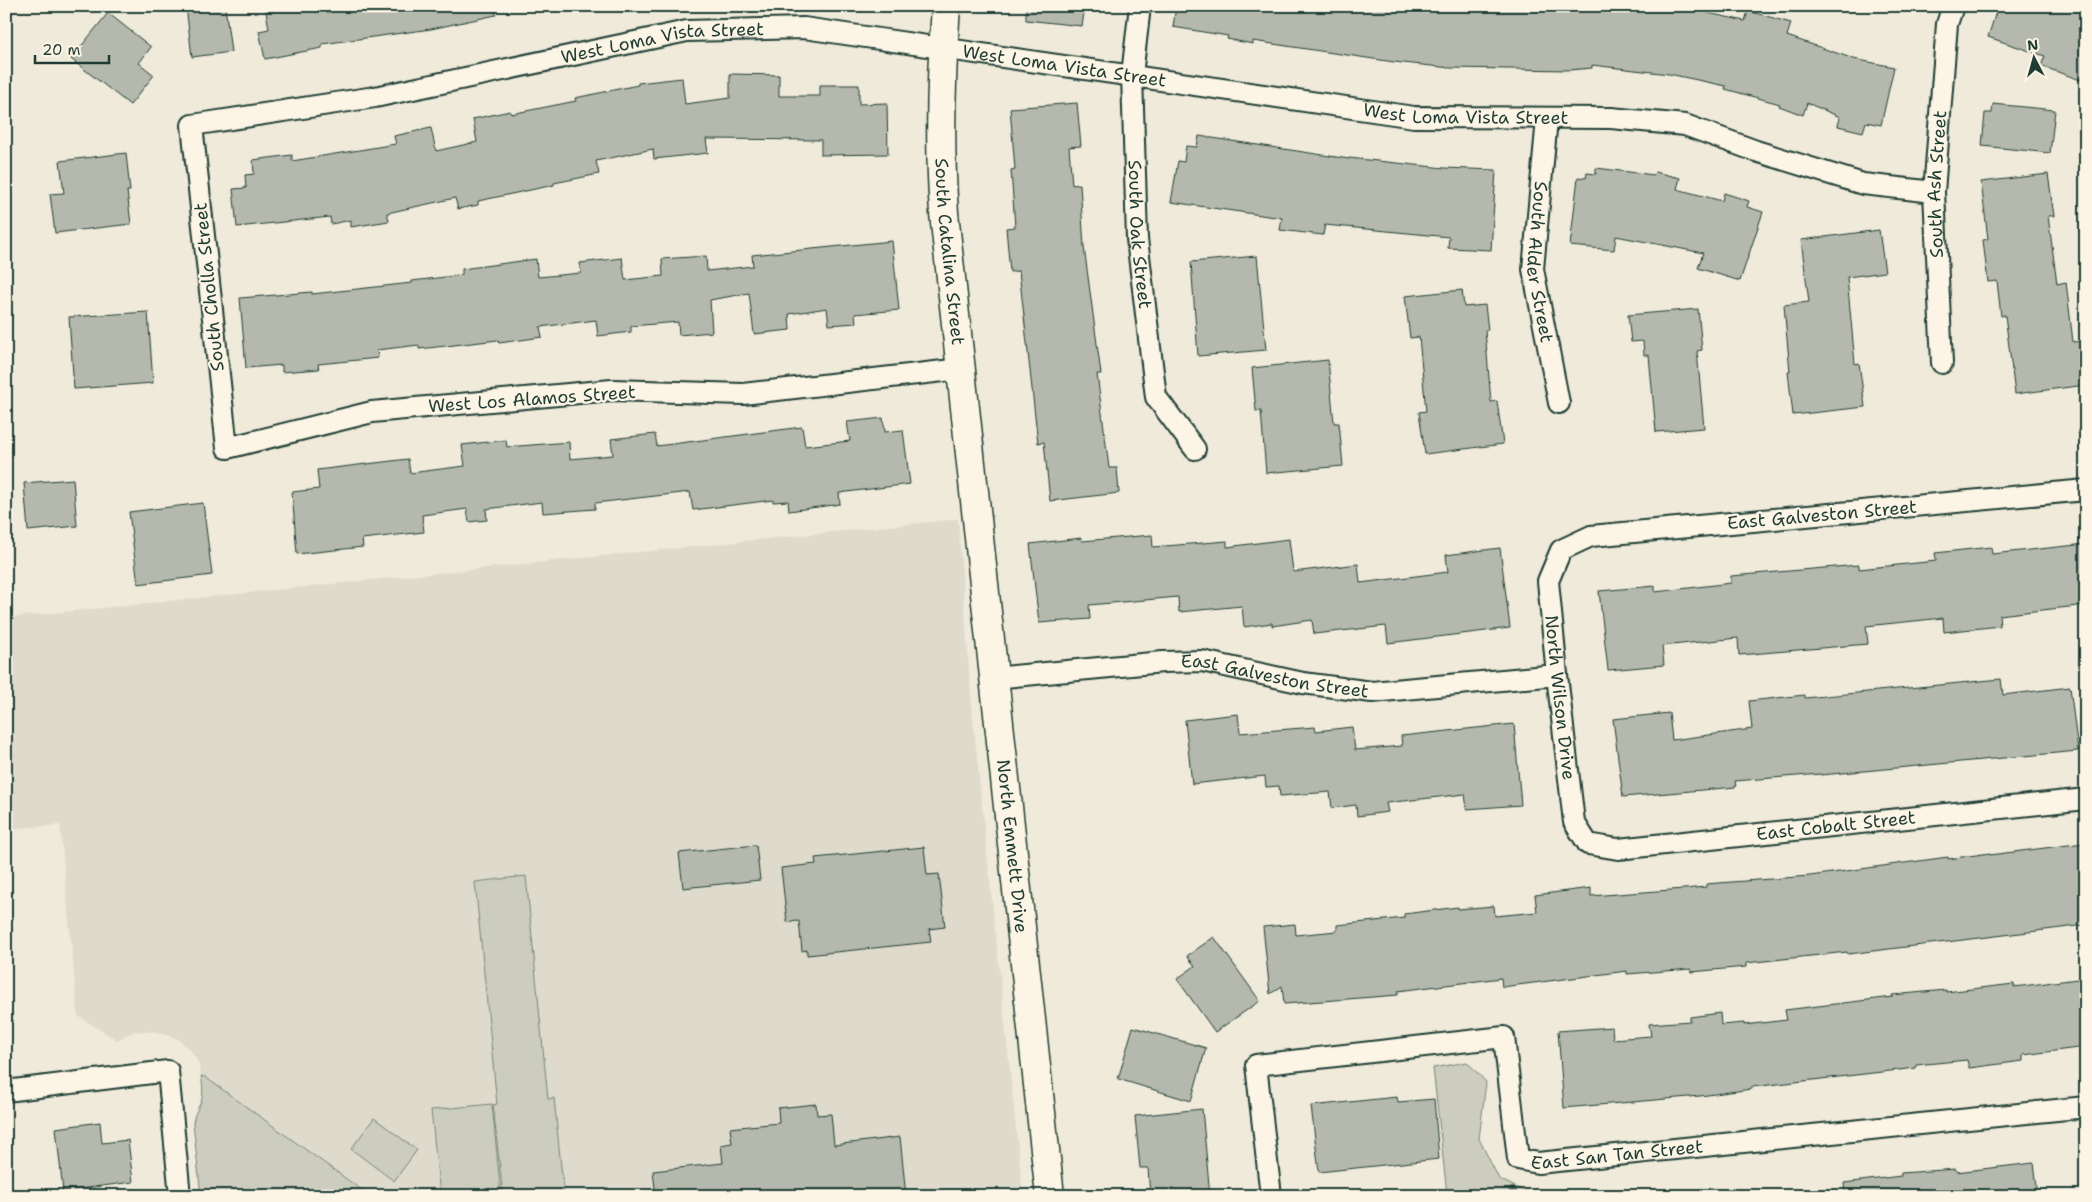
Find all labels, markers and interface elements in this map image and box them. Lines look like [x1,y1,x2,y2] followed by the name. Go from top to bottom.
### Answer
[559,17,764,69] street label: West Loma Vista Street
[35,32,109,64] scale bar
[2010,32,2060,82] north arrow
[2026,36,2039,55] text: N
[961,39,1168,93] street label: West Loma Vista Street
[42,40,81,60] text: 20 m
[1362,98,1569,130] street label: West Loma Vista Street
[1922,109,1952,259] street label: South Ash Street
[929,158,970,346] street label: South Catalina Street
[1123,159,1157,310] street label: South Oak Street
[1521,180,1559,345] street label: South Alder Street
[188,201,230,373] street label: South Cholla Street
[427,380,637,418] street label: West Los Alamos Street
[1726,495,1918,535] street label: East Galveston Street
[1539,614,1581,781] street label: North Wilson Drive
[1181,649,1370,703] street label: East Galveston Street
[991,758,1034,934] street label: North Emmett Drive
[1755,805,1917,846] street label: East Cobalt Street
[1529,1134,1704,1176] street label: East San Tan Street

